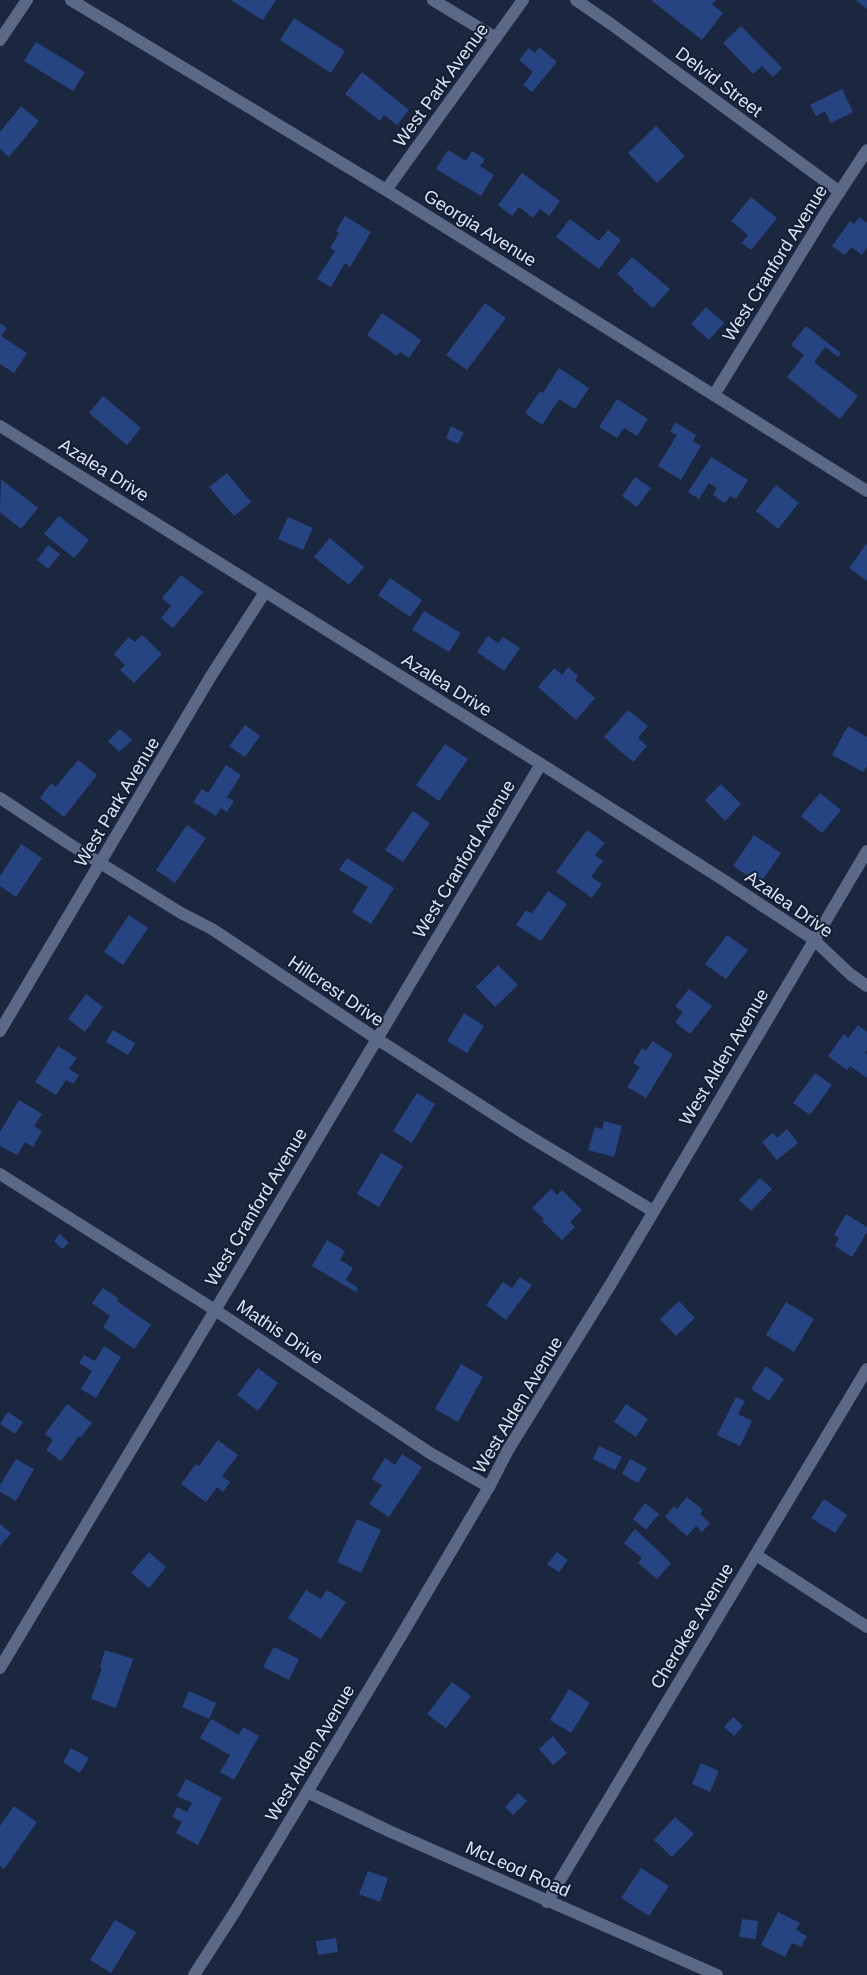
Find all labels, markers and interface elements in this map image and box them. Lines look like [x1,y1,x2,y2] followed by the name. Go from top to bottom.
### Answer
[390,19,492,151] street label: West Park Avenue
[672,43,766,121] street label: Delvid Street
[719,181,831,345] street label: West Cranford Avenue
[420,185,540,271] street label: Georgia Avenue
[55,434,153,506] street label: Azalea Drive
[398,649,496,721] street label: Azalea Drive
[70,734,164,870] street label: West Park Avenue
[409,777,519,941] street label: West Cranford Avenue
[741,867,837,941] street label: Azalea Drive
[284,952,388,1030] street label: Hillcrest Drive
[675,985,773,1129] street label: West Alden Avenue
[201,1125,311,1289] street label: West Cranford Avenue
[233,1296,327,1368] street label: Mathis Drive
[469,1333,567,1477] street label: West Alden Avenue
[647,1560,737,1692] street label: Cherokee Avenue
[261,1681,359,1825] street label: West Alden Avenue
[463,1837,573,1901] street label: McLeod Road

